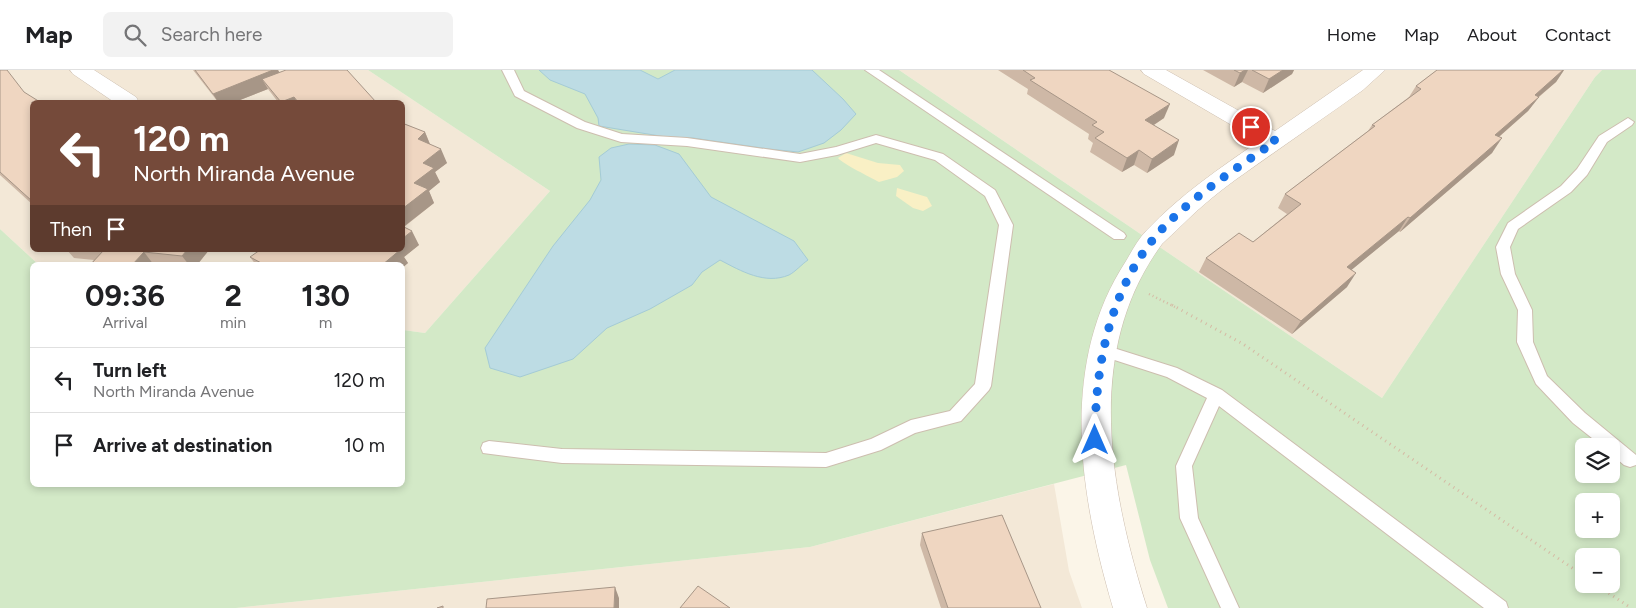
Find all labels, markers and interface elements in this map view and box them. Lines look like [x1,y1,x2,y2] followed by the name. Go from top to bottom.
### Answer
[103,12,453,57] search box
[25,20,73,49] text: Map
[121,21,149,49] icon: search
[161,23,262,46] text: Search here
[1327,24,1376,46] text: Home
[1404,24,1439,46] text: Map
[1467,24,1517,46] text: About
[1545,24,1611,46] text: Contact
[1230,106,1272,148] pin
[1237,113,1265,141] icon: arrive
[133,118,230,160] text: 120 m
[50,120,115,185] icon: left
[133,160,355,187] text: North Miranda Avenue
[102,215,130,243] icon: arrive
[50,218,92,241] text: Then
[85,277,165,314] text: 09:36
[224,277,242,314] text: 2
[301,277,350,314] text: 130
[102,313,148,332] text: Arrival
[220,313,246,332] text: min
[319,313,332,332] text: m
[93,359,167,382] text: Turn left
[50,366,78,394] icon: left
[333,369,385,392] text: 120 m
[93,382,254,401] text: North Miranda Avenue
[1068,413,1120,465] position arrow
[50,431,78,459] icon: arrive
[93,434,272,457] text: Arrive at destination
[344,434,385,457] text: 10 m
[1575,438,1620,593] map controls
[1575,438,1620,483] button: layers
[1575,493,1620,538] button: +
[1575,548,1620,593] button: −

